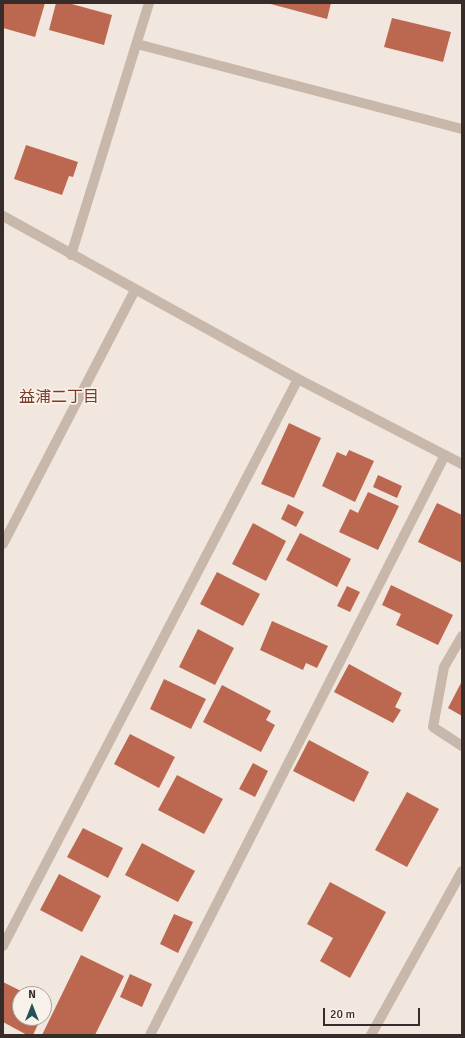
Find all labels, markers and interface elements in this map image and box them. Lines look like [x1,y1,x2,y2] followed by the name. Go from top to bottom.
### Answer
[19,388,99,408] district label: 益浦二丁目
[12,986,52,1026] north arrow
[28,988,36,1001] text: N
[325,1000,422,1026] scale bar
[330,1007,355,1022] text: 20 m

